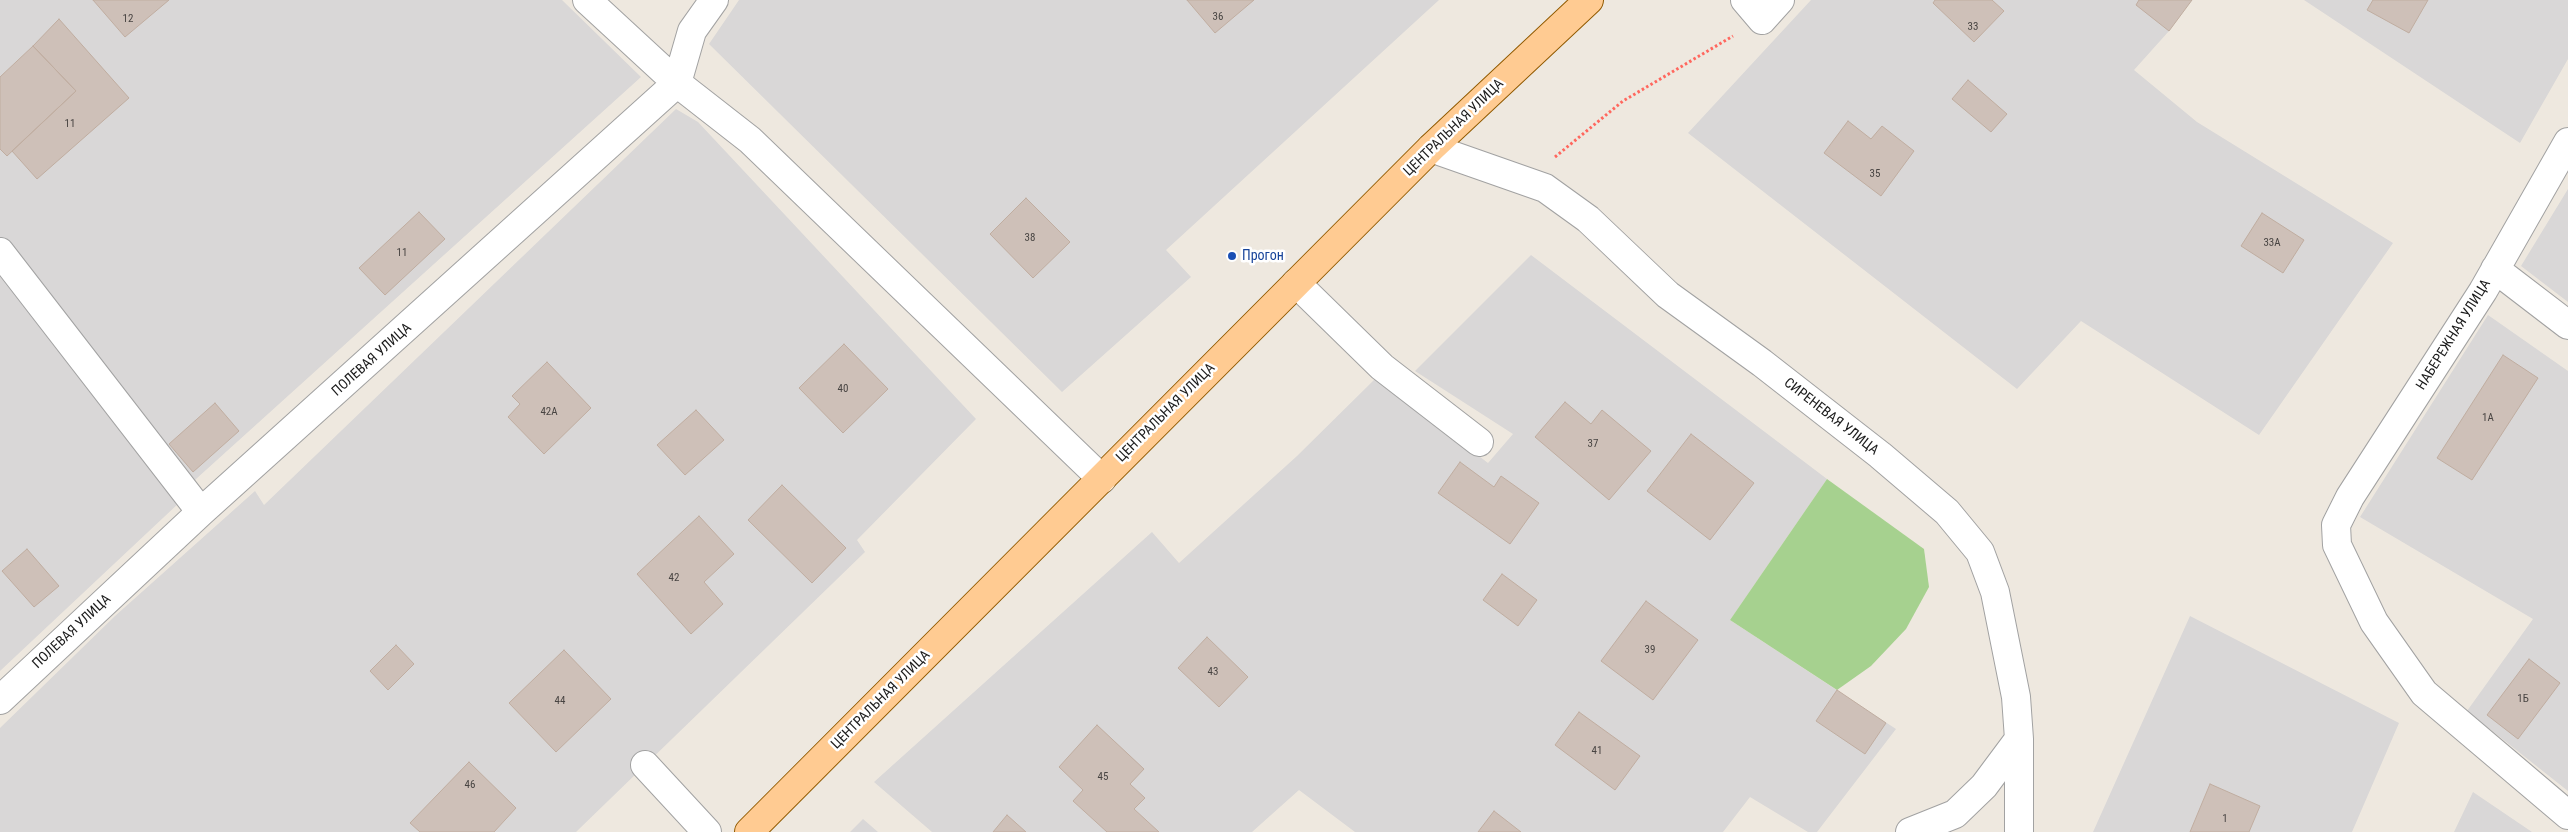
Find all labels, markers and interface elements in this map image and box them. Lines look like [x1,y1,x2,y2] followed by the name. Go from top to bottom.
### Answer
[1213,10,1223,24] house number: 36
[123,12,133,26] house number: 12
[1968,20,1978,34] house number: 33
[1400,76,1508,180] street label: ЦЕНТРАЛЬНАЯ УЛИЦА
[65,117,75,131] house number: 11
[1870,167,1880,181] house number: 35
[1025,231,1035,245] house number: 38
[2263,236,2281,250] house number: 33А
[397,246,407,260] house number: 11
[1242,248,1284,264] place label: Прогон
[1226,250,1238,262] marker: Прогон
[2413,277,2495,393] street label: НАБЕРЕЖНАЯ УЛИЦА
[329,320,415,400] street label: ПОЛЕВАЯ УЛИЦА
[1113,360,1219,466] street label: ЦЕНТРАЛЬНАЯ УЛИЦА
[1780,375,1882,459] street label: СИРЕНЕВАЯ УЛИЦА
[838,382,848,396] house number: 40
[540,405,558,419] house number: 42А
[2482,411,2494,425] house number: 1А
[1588,437,1598,451] house number: 37
[669,571,679,585] house number: 42
[29,591,115,673] street label: ПОЛЕВАЯ УЛИЦА
[1645,643,1655,657] house number: 39
[828,647,934,753] street label: ЦЕНТРАЛЬНАЯ УЛИЦА
[1208,665,1218,679] house number: 43
[2517,692,2529,706] house number: 1Б
[555,694,565,708] house number: 44
[1592,744,1602,758] house number: 41
[1098,770,1108,784] house number: 45
[465,778,475,792] house number: 46
[2222,812,2228,826] house number: 1

